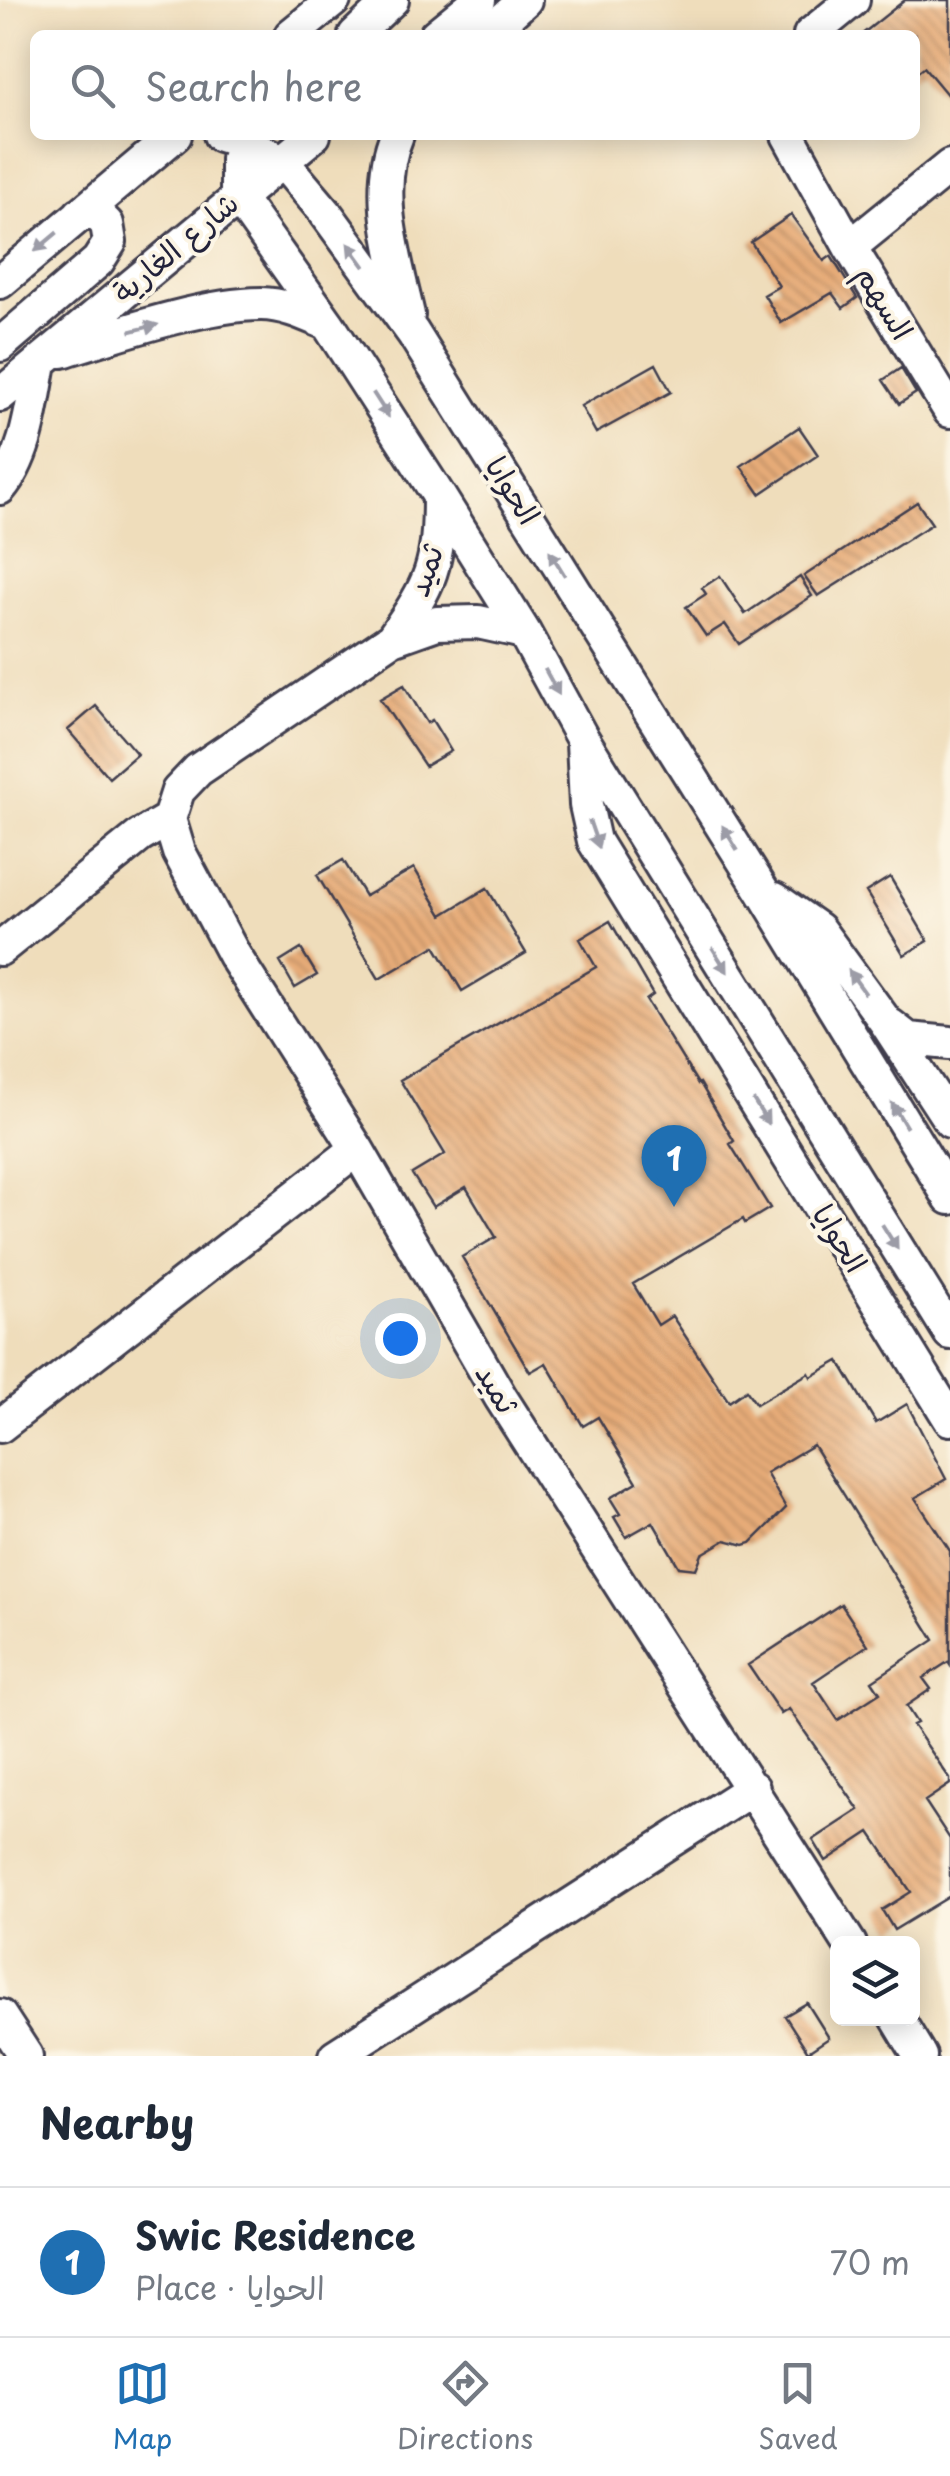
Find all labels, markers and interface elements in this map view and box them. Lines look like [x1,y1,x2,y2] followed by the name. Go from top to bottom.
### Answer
[30,30,920,140] search box
[145,57,362,114] text: Search here
[65,58,120,113] icon: search
[102,180,248,313] street label: شارع الغارية
[34,231,59,252] one-way arrow
[347,241,366,268] one-way arrow
[844,256,926,349] street label: السهم
[129,320,160,335] one-way arrow
[372,392,390,419] one-way arrow
[476,447,553,533] street label: الحوايا
[394,537,454,602] street label: ثميد
[548,549,567,576] one-way arrow
[542,668,560,696] one-way arrow
[588,819,603,849] one-way arrow
[721,824,739,852] one-way arrow
[710,946,728,974] one-way arrow
[847,969,867,995] one-way arrow
[752,1098,769,1126] one-way arrow
[891,1101,908,1129] one-way arrow
[642,1124,706,1207] pin: 1
[803,1195,880,1281] street label: الحوايا
[881,1223,899,1251] one-way arrow
[375,1313,426,1364] your location
[466,1354,531,1423] street label: ثميد
[830,1936,920,2026] map controls
[830,1936,920,2026] button: layers
[40,2090,194,2153] text: Nearby
[135,2206,416,2263] text: Swic Residence
[65,2238,80,2286] text: 1
[830,2238,910,2286] text: 70 m
[135,2263,325,2311] text: Place · الحوايا
[112,2356,172,2459] tab: Map
[397,2356,533,2459] tab: Directions
[758,2356,838,2459] tab: Saved

